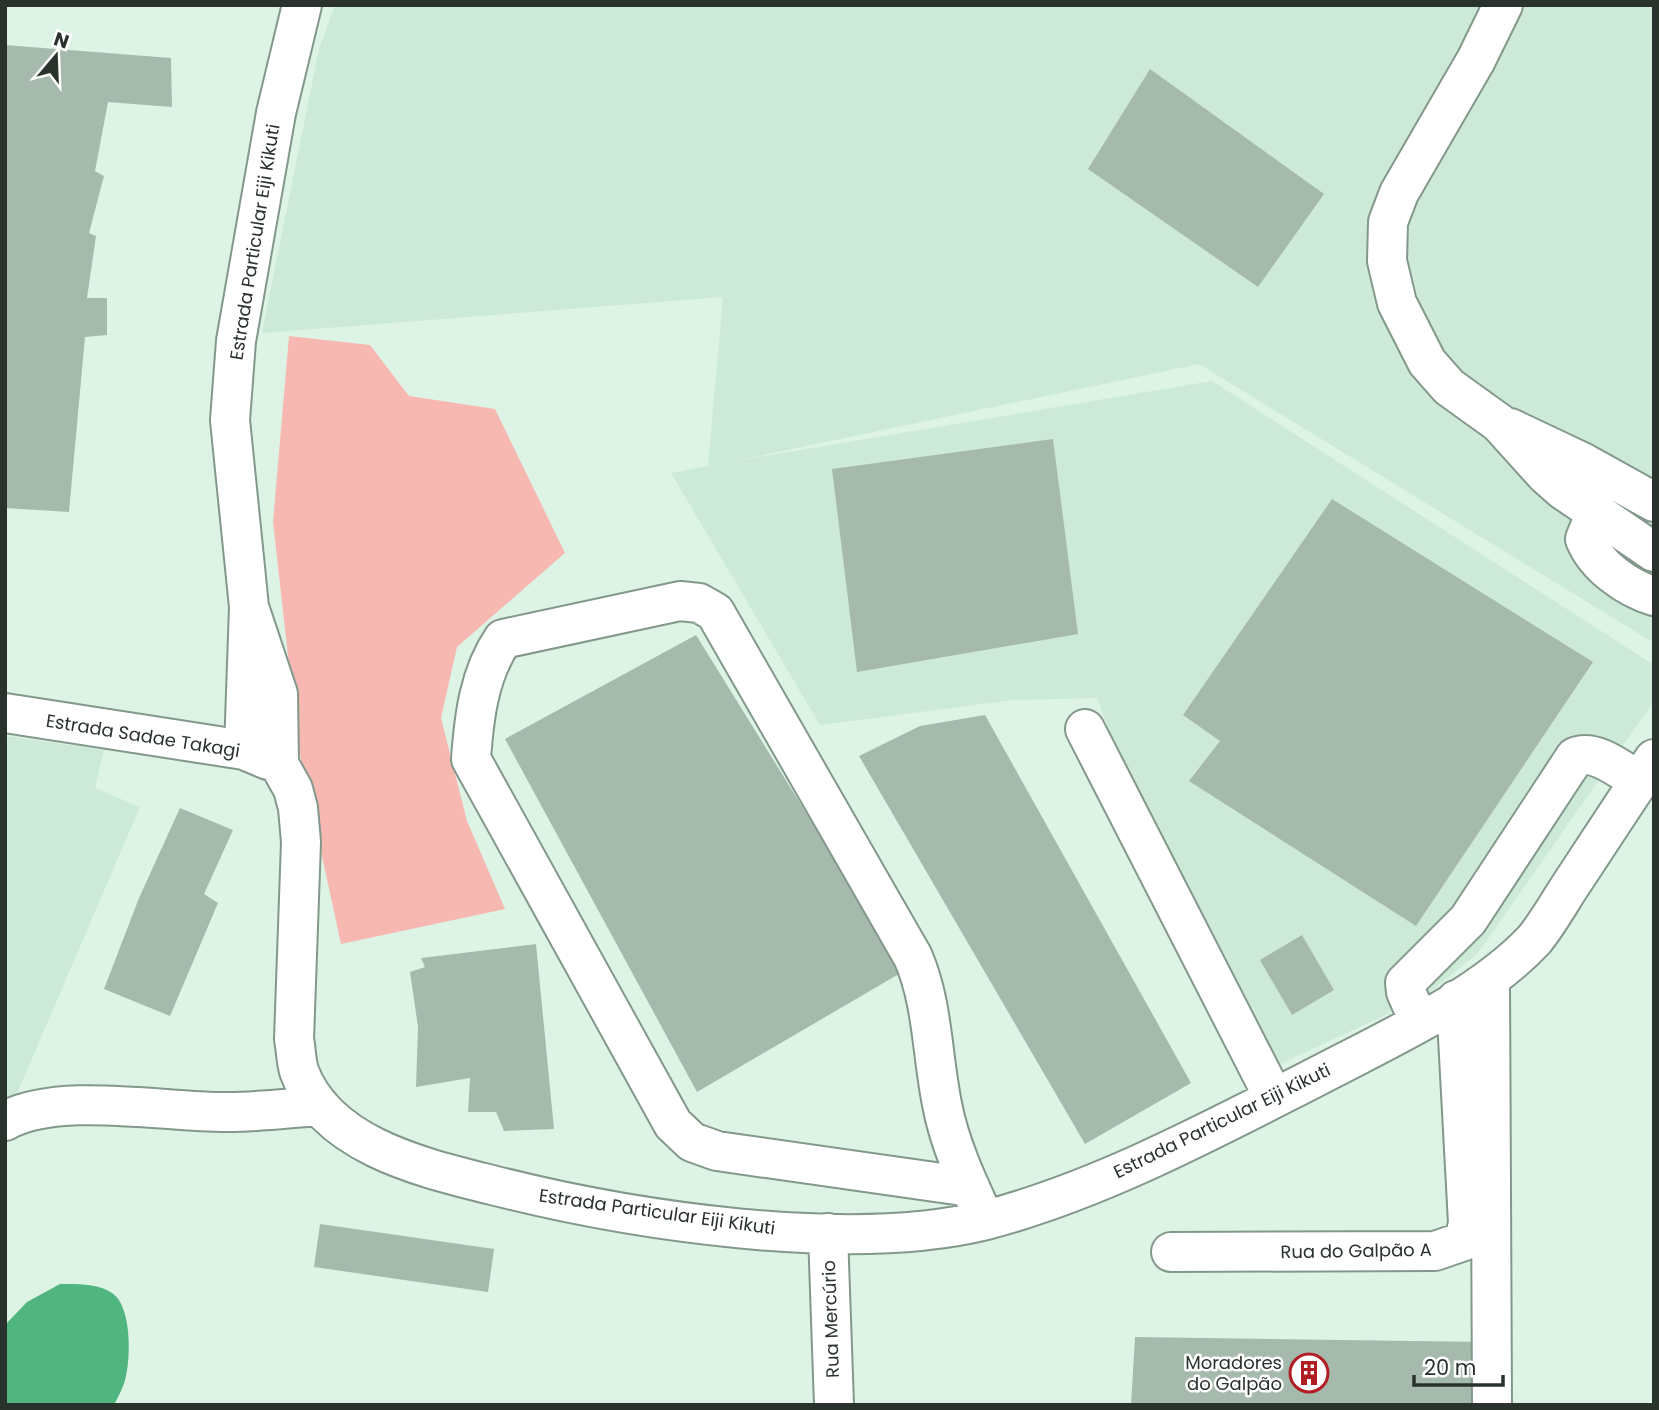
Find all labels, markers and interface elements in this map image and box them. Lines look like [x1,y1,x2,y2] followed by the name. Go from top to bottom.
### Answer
[21,21,91,91] north arrow
[50,25,73,55] text: N
[224,122,285,362] street label: Estrada Particular Eiji Kikuti
[44,708,242,763] street label: Estrada Sadae Takagi
[1109,1057,1334,1184] street label: Estrada Particular Eiji Kikuti
[537,1183,777,1240] street label: Estrada Particular Eiji Kikuti
[1280,1237,1432,1264] street label: Rua do Galpão A
[816,1260,845,1378] street label: Rua Mercúrio
[1414,1344,1503,1388] scale bar
[1185,1350,1282,1396] place label: Moradores do Galpão
[1288,1352,1330,1394] building icon: Moradores do Galpão
[1424,1353,1477,1382] text: 20 m

